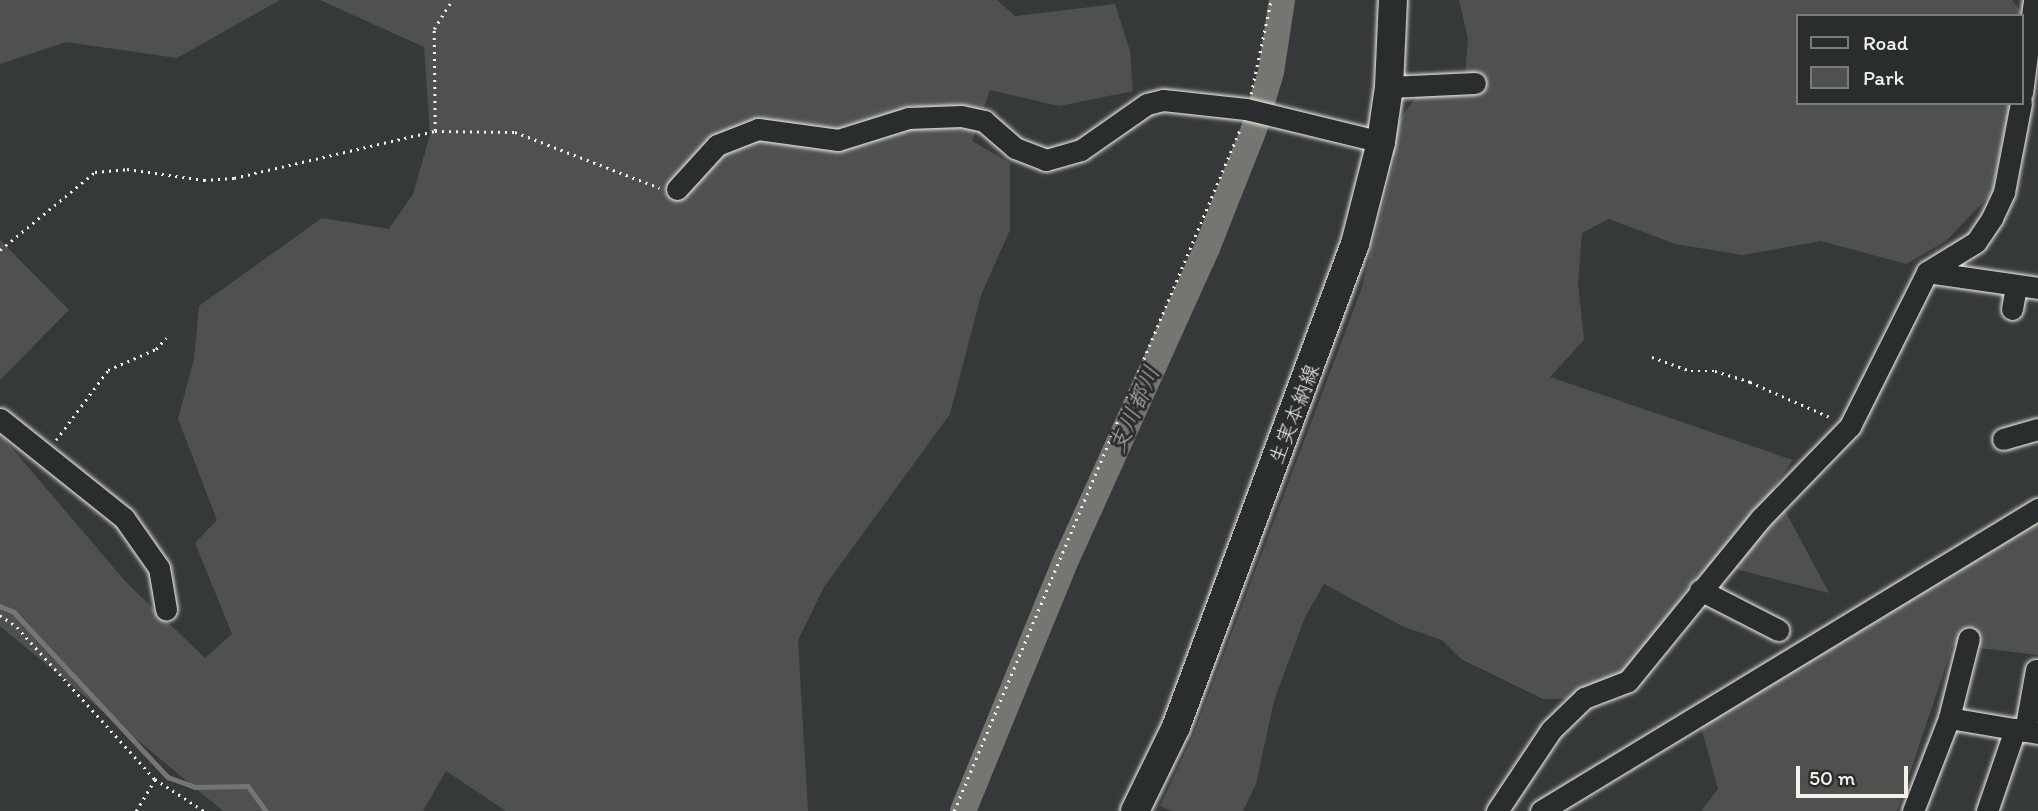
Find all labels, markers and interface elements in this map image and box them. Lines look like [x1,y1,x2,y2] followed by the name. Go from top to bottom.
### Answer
[1797,14,2024,105] legend
[1863,30,1908,55] text: Road
[1863,65,1904,90] text: Park
[1263,360,1325,468] street label: 生実本納線
[1103,361,1165,457] water label: 支川都川
[1800,752,1912,796] scale bar
[1809,765,1855,790] text: 50 m

